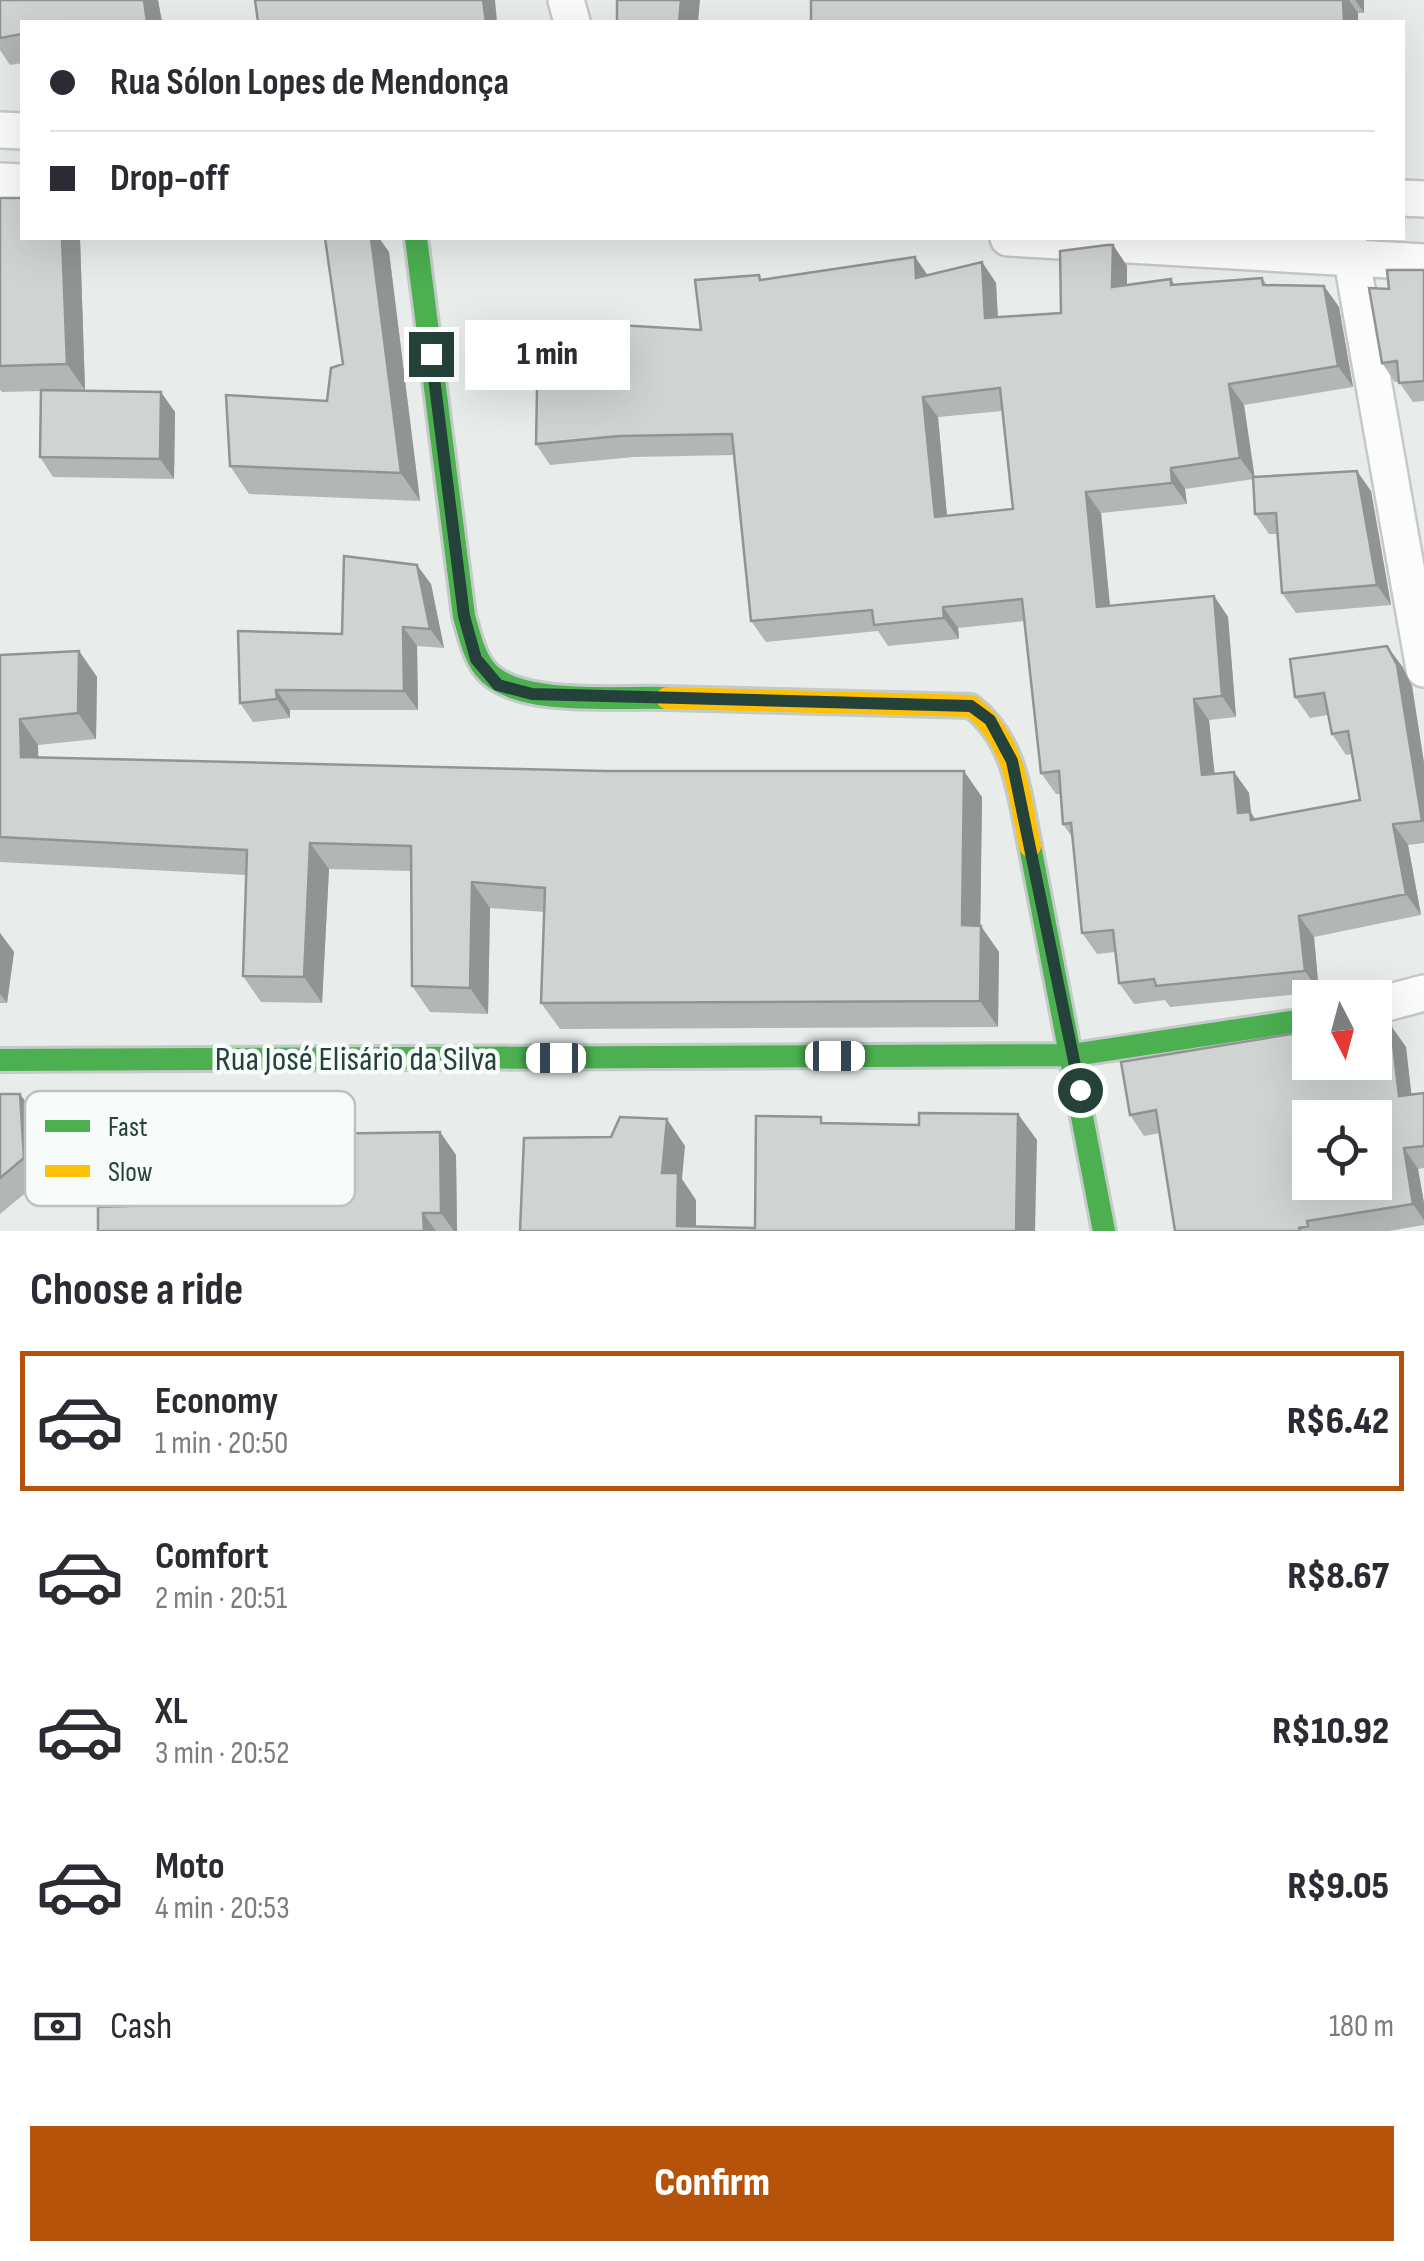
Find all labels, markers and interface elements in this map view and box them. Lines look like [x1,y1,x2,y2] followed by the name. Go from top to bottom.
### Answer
[110,60,509,105] text: Rua Sólon Lopes de Mendonça
[110,156,229,201] text: Drop-off
[466,319,631,389] callout: 1 min
[409,332,454,377] route end
[517,335,578,374] text: 1 min
[1292,980,1392,1080] north arrow
[1292,980,1392,1200] map controls
[215,1038,497,1081] street label: Rua José Elisário da Silva
[805,1041,865,1071] car
[526,1043,586,1073] car
[1058,1068,1103,1113] route start
[25,1091,355,1206] legend
[1292,1100,1392,1200] button: locate
[108,1111,147,1144] text: Fast
[108,1156,153,1189] text: Slow
[30,1263,243,1318] text: Choose a ride
[35,1376,125,1466] icon: car
[155,1379,278,1424] text: Economy
[1287,1399,1389,1444] text: R$6.42
[155,1424,288,1463] text: 1 min · 20:50
[35,1531,125,1621] icon: car
[155,1534,269,1579] text: Comfort
[1288,1554,1389,1599] text: R$8.67
[155,1579,287,1618] text: 2 min · 20:51
[35,1686,125,1776] icon: car
[155,1689,188,1734] text: XL
[1272,1709,1389,1754] text: R$10.92
[155,1734,289,1773] text: 3 min · 20:52
[35,1841,125,1931] icon: car
[155,1844,225,1889] text: Moto
[1288,1864,1389,1909] text: R$9.05
[155,1889,290,1928] text: 4 min · 20:53
[30,1999,85,2054] icon: cash
[110,2004,172,2049] text: Cash
[1329,2007,1394,2046] text: 180 m
[30,2126,1394,2241] button: Confirm

